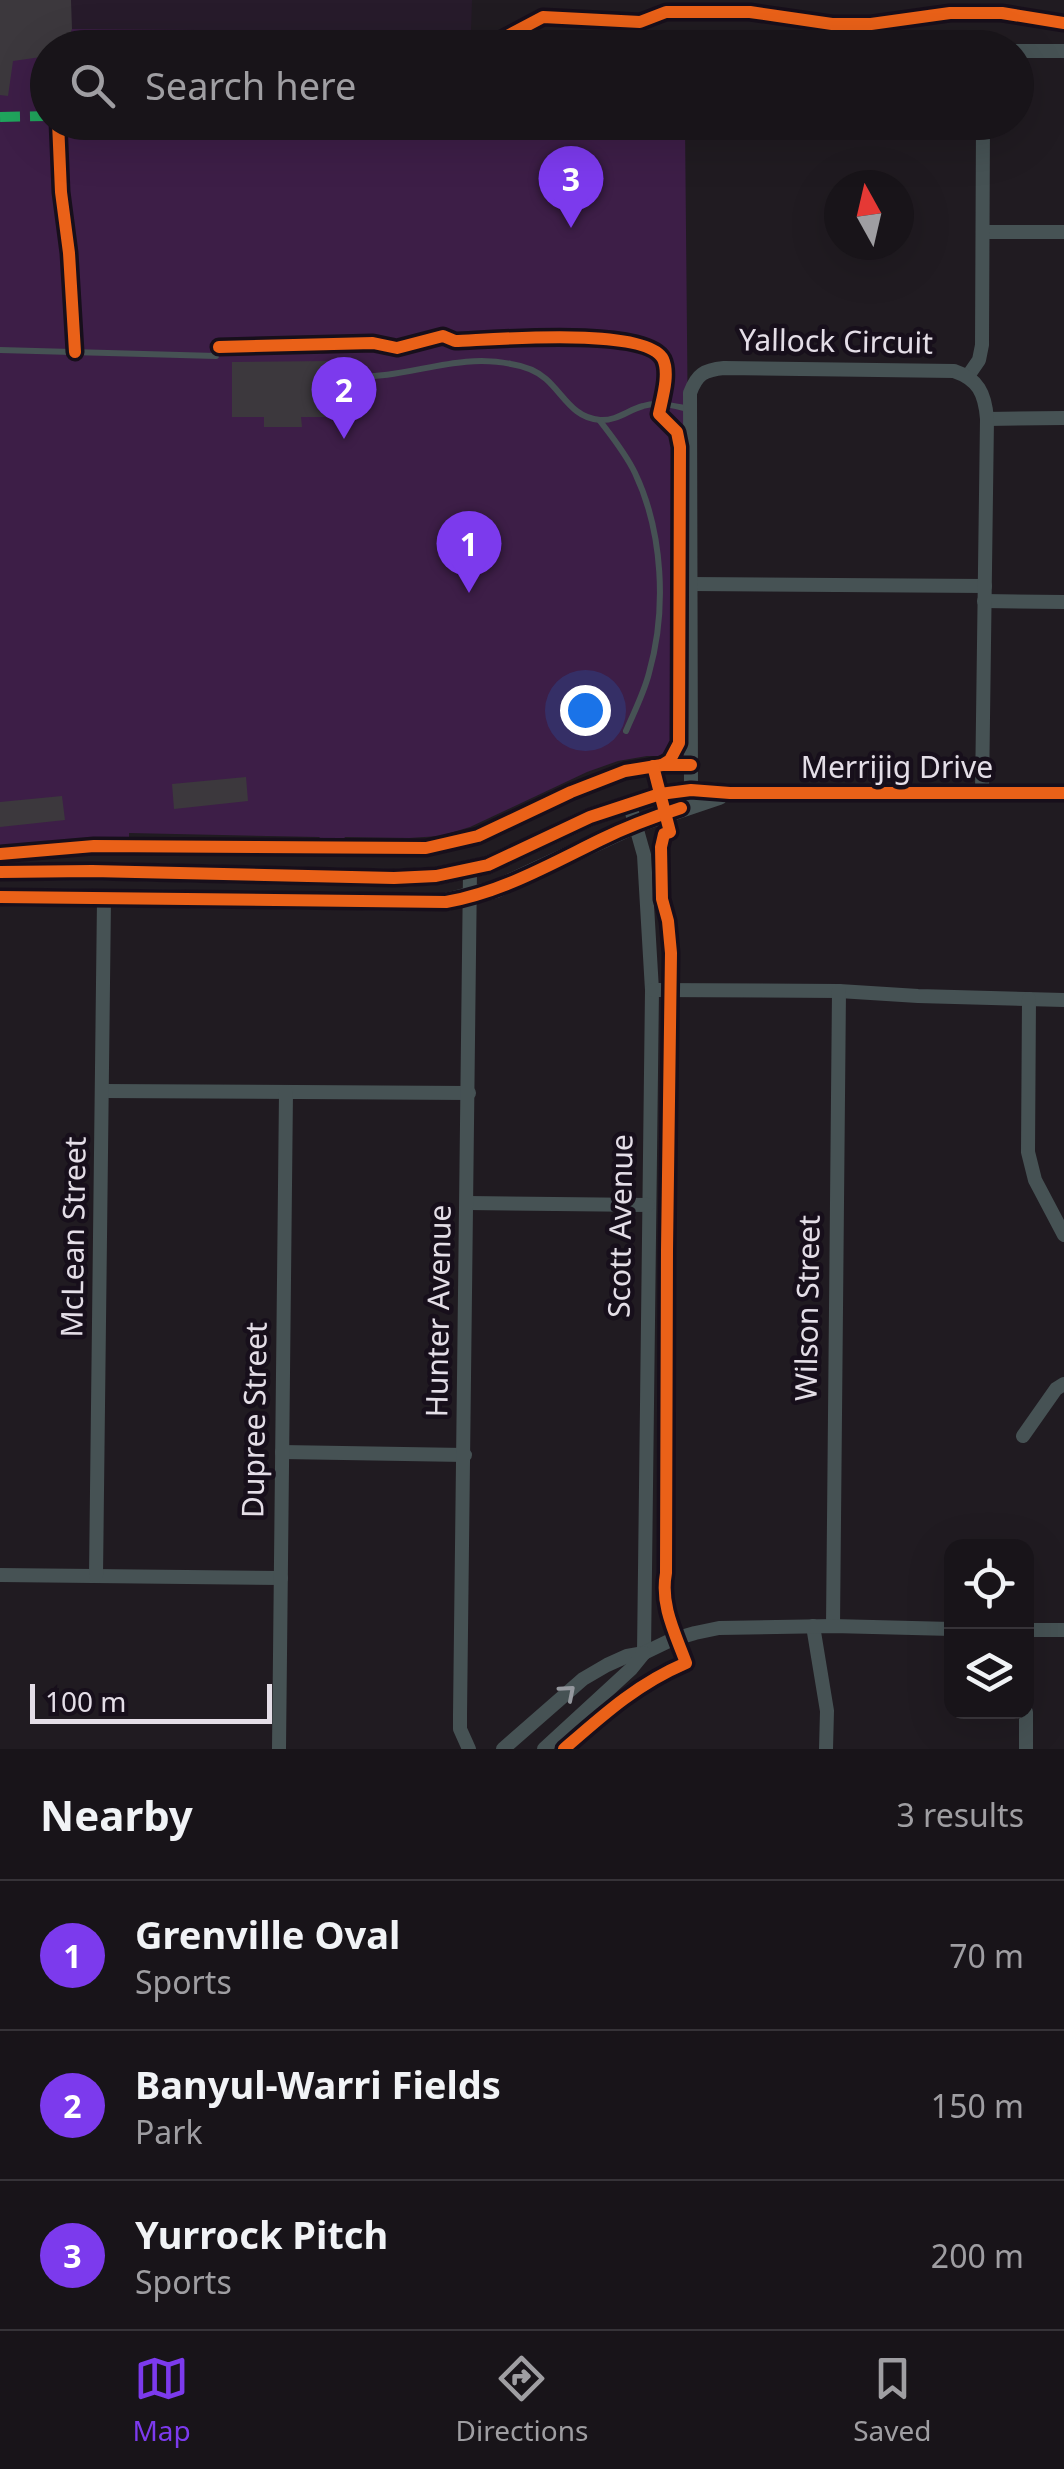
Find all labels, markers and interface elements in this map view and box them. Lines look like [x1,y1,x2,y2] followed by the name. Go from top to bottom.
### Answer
[30,30,1034,140] search box
[65,58,120,113] icon: search
[145,59,356,111] text: Search here
[538,146,604,228] pin: 3
[824,170,914,260] north arrow
[739,318,934,363] street label: Yallock Circuit
[312,356,376,439] pin: 2
[436,510,502,593] pin: 1
[560,685,611,736] your location
[801,746,993,787] street label: Merrijig Drive
[597,1134,642,1318] street label: Scott Avenue
[50,1136,95,1338] street label: McLean Street
[415,1204,460,1418] street label: Hunter Avenue
[784,1214,829,1401] street label: Wilson Street
[231,1321,276,1518] street label: Dupree Street
[944,1539,1034,1719] map controls
[944,1539,1034,1629] button: locate
[944,1629,1034,1719] button: layers
[30,1679,272,1724] scale bar
[45,1682,127,1720] text: 100 m
[557,1686,575,1704] one-way arrow
[40,1786,193,1843] text: Nearby
[897,1793,1024,1836] text: 3 results
[135,1908,400,1960] text: Grenville Oval
[63,1934,82,1977] text: 1
[949,1934,1024,1977] text: 70 m
[135,1960,232,2003] text: Sports
[135,2058,501,2110] text: Banyul-Warri Fields
[63,2084,82,2127] text: 2
[931,2084,1024,2127] text: 150 m
[135,2110,203,2153] text: Park
[135,2208,388,2260] text: Yurrock Pitch
[63,2234,82,2277] text: 3
[931,2234,1024,2277] text: 200 m
[135,2260,232,2303] text: Sports
[132,2351,191,2449] tab: Map
[456,2351,588,2449] tab: Directions
[853,2351,932,2449] tab: Saved

